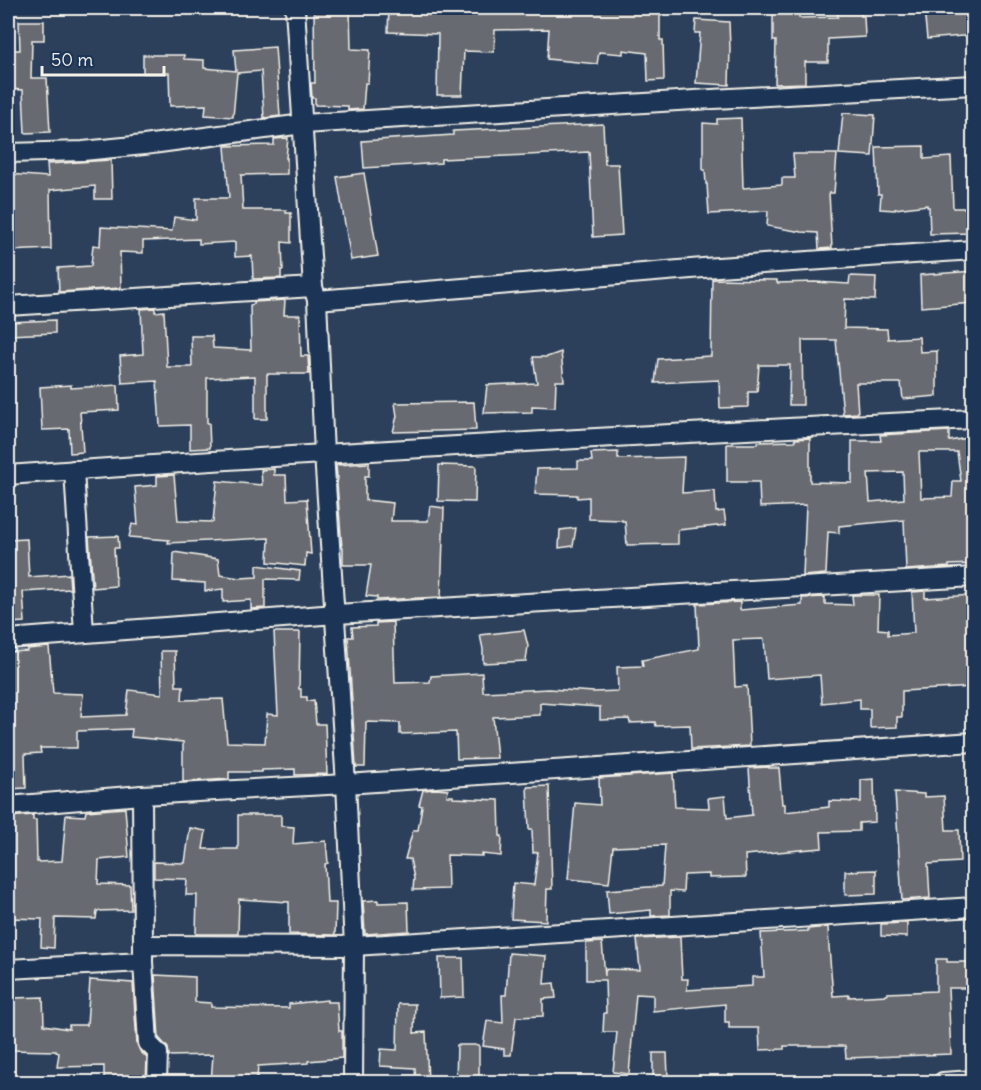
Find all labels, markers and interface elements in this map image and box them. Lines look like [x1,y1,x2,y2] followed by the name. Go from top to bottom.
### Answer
[42,39,164,77] scale bar
[51,48,93,71] text: 50 m

